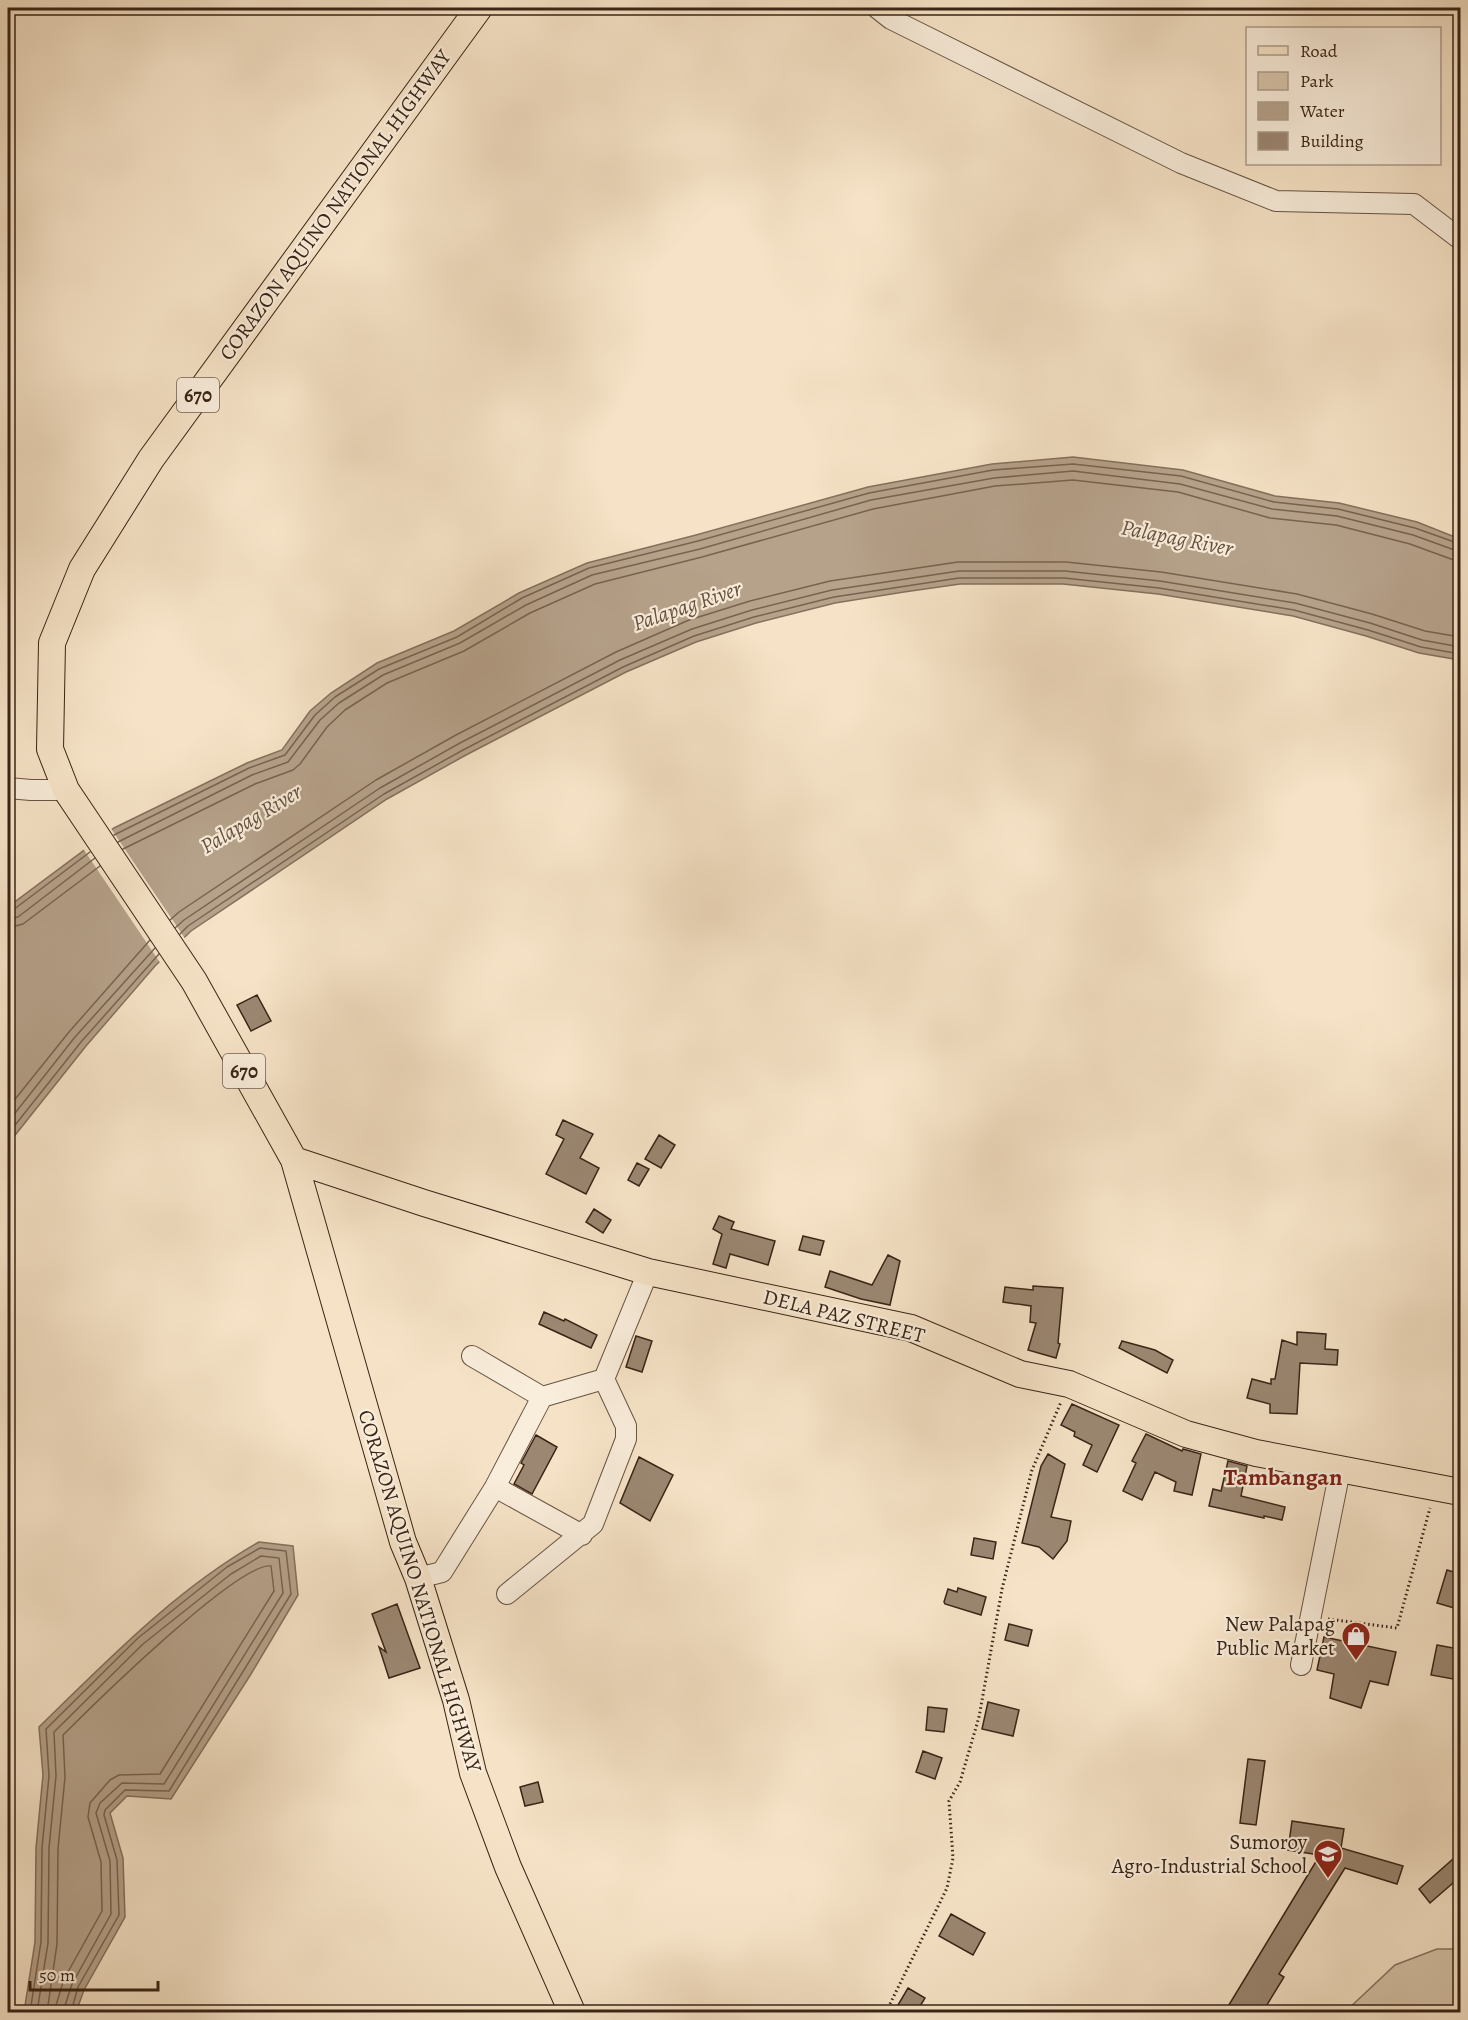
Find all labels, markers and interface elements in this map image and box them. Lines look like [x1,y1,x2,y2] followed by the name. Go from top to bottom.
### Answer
[1246,27,1441,165] legend
[1300,39,1338,63] text: Road
[213,44,458,366] street label: CORAZON AQUINO NATIONAL HIGHWAY
[1300,69,1334,93] text: Park
[1299,99,1345,123] text: Water
[1300,129,1364,153] text: Building
[177,378,219,412] road number: 670
[1119,512,1237,564] water label: Palapag River
[629,573,747,639] water label: Palapag River
[195,776,308,861] water label: Palapag River
[223,1054,265,1088] road number: 670
[760,1282,928,1350] street label: DELA PAZ STREET
[351,1406,489,1776] street label: CORAZON AQUINO NATIONAL HIGHWAY
[1224,1461,1343,1493] district label: Tambangan
[1216,1610,1335,1662] place label: New Palapag Public Market
[1340,1620,1372,1662] shop icon: New Palapag Public Market
[1111,1828,1308,1880] place label: Sumoroy Agro-Industrial School
[1312,1838,1344,1880] school or university icon: Sumoroy Agro-Industrial School
[30,1954,158,1992] scale bar
[39,1963,75,1987] text: 50 m

